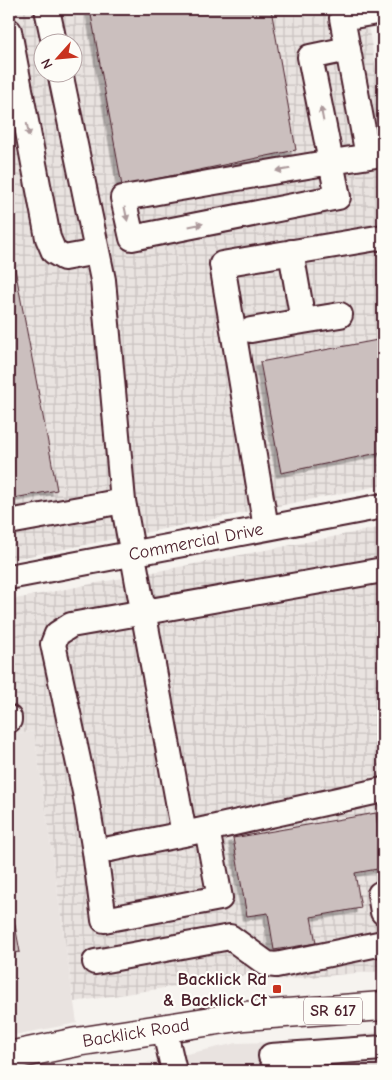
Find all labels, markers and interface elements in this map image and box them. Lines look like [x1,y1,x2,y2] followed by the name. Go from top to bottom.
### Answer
[32,32,82,82] north arrow
[37,56,57,72] text: N
[318,107,326,122] one-way arrow
[24,123,32,138] one-way arrow
[275,166,291,174] one-way arrow
[123,207,131,223] one-way arrow
[189,221,205,229] one-way arrow
[127,519,265,565] street label: Commercial Drive
[163,969,268,1011] place label: Backlick Rd & Backlick Ct
[271,983,283,995] marker: Backlick Rd & Backlick Ct
[304,998,362,1024] road number: SR 617
[81,1014,191,1052] street label: Backlick Road

